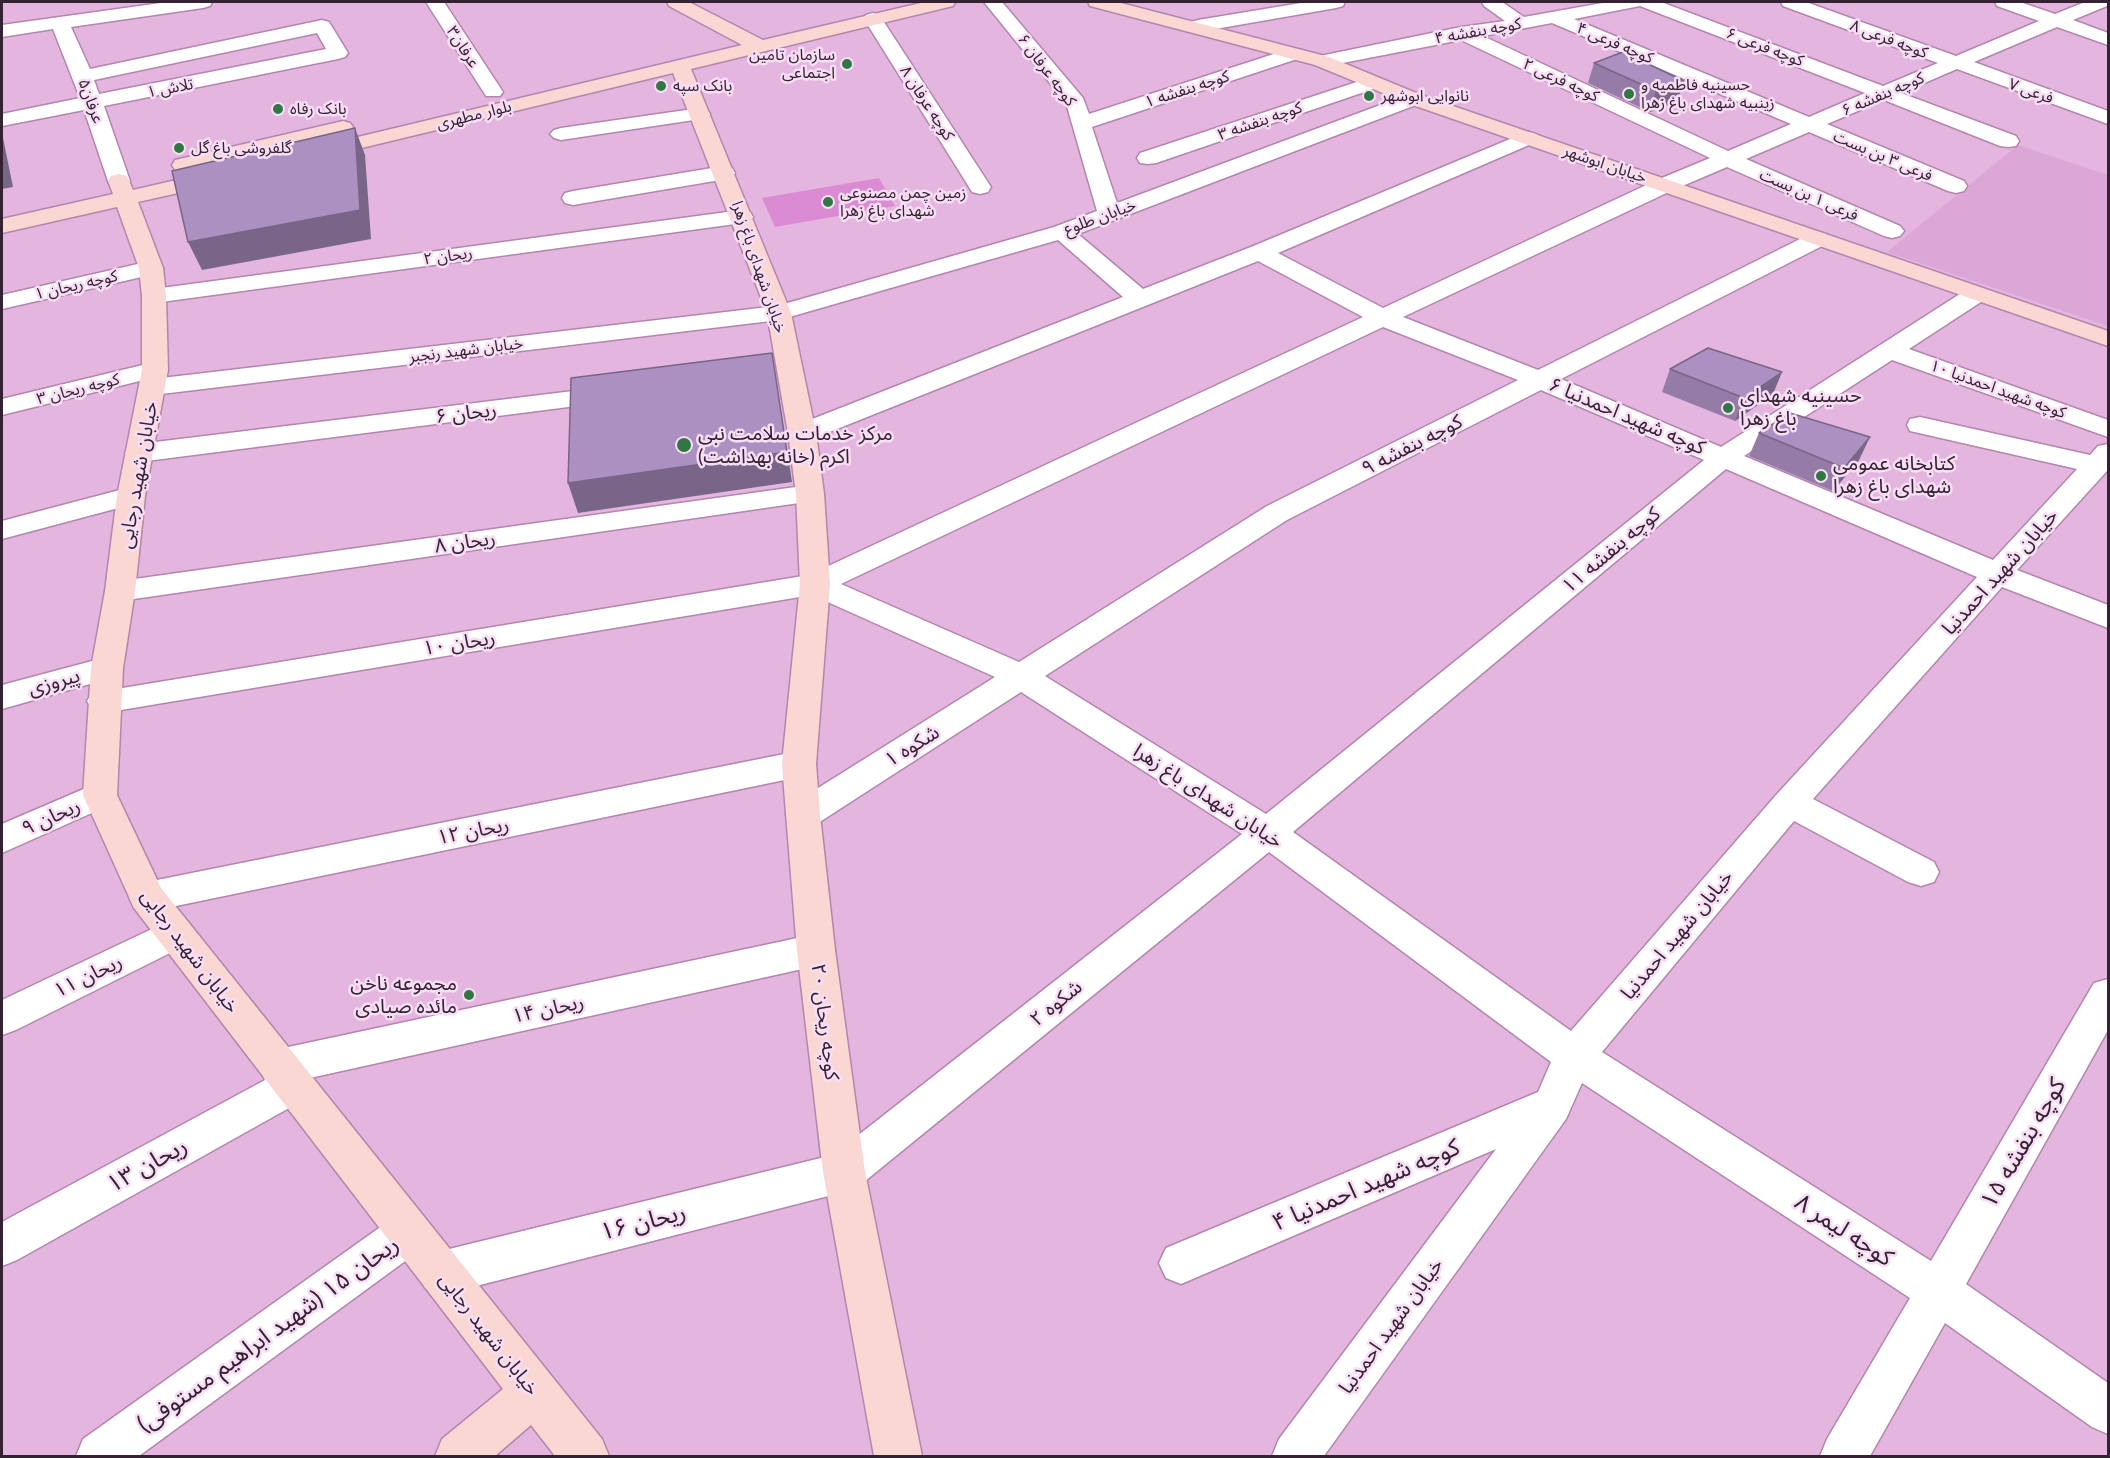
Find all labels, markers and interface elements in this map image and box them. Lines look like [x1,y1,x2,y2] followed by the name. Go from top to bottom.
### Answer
[1433,14,1523,48] street label: کوچه بنفشه ۴
[1847,15,1931,63] street label: کوچه فرعی ۸
[1574,18,1656,68] street label: کوچه فرعی ۴
[442,23,484,71] street label: عرفان۳
[1723,23,1807,71] street label: کوچه فرعی ۶
[1014,30,1080,110] street label: کوچه عرفان ۶
[749,45,835,83] place label: سازمان تامین اجتماعی
[1520,54,1602,106] street label: کوچه فرعی ۲
[840,57,854,71] marker: سازمان تامین اجتماعی
[896,62,958,144] street label: کوچه عرفان ۸
[1142,66,1232,112] street label: کوچه بنفشه ۱
[1839,68,1927,120] street label: کوچه بنفشه ۶
[145,74,195,102] street label: تلاش ۱
[2006,74,2056,108] street label: فرعی ۷
[1641,75,1775,113] place label: حسینیه فاطمیه و زینبیه شهدای باغ زهرا
[74,76,108,126] street label: عرفان۵
[673,76,732,96] place label: بانک سپه
[654,79,668,93] marker: بانک سپه
[1381,86,1469,106] place label: نانوایی ابوشهر
[1622,87,1636,101] marker: حسینیه فاطمیه و زینبیه شهدای باغ زهرا
[1362,89,1376,103] marker: نانوایی ابوشهر
[434,96,514,134] street label: بلوار مطهری
[1215,98,1305,144] street label: کوچه بنفشه ۳
[290,99,347,119] place label: بانک رفاه
[271,102,285,116] marker: بانک رفاه
[1831,127,1935,185] street label: فرعی ۳ بن بست
[191,138,292,158] place label: گلفروشی باغ گل
[172,141,186,155] marker: گلفروشی باغ گل
[1561,141,1649,187] street label: خیابان ابوشهر
[1757,165,1861,225] street label: فرعی ۱ بن بست
[840,183,966,221] place label: زمین چمن مصنوعی شهدای باغ زهرا
[821,195,835,209] marker: زمین چمن مصنوعی شهدای باغ زهرا
[1061,195,1139,239] street label: خیابان طلوع
[727,198,791,336] street label: خیابان شهدای باغ‌ زهرا
[422,243,474,269] street label: ریحان ۲
[33,266,119,304] street label: کوچه ریحان ۱
[408,333,524,367] street label: خیابان شهید رنجبر
[1928,356,2068,422] street label: کوچه شهید احمدنیا ۱۰
[35,369,121,409] street label: کوچه ریحان ۳
[1545,372,1709,460] street label: کوچه شهید احمدنیا ۶
[1740,384,1862,431] place label: حسینیه شهدای باغ زهرا
[434,397,498,429] street label: ریحان ۶
[113,400,163,550] street label: خیابان شهید رجایی
[1721,401,1735,415] marker: حسینیه شهدای باغ زهرا
[1358,409,1466,481] street label: کوچه بنفشه ۹
[698,422,893,469] place label: مرکز خدمات سلامت نبی اکرم (خانه بهداشت)
[675,436,693,454] marker: مرکز خدمات سلامت نبی اکرم (خانه بهداشت)
[1833,452,1955,499] place label: کتابخانه عمومی شهدای باغ زهرا
[1814,469,1828,483] marker: کتابخانه عمومی شهدای باغ زهرا
[1557,502,1665,598] street label: کوچه بنفشه ۱۱
[1937,504,2063,640] street label: خیابان شهید احمدنیا
[433,526,497,558] street label: ریحان ۸
[421,625,497,661] street label: ریحان ۱۰
[25,663,83,701] street label: پیروزی
[880,720,944,772] street label: شکوه ۱
[1129,739,1287,853] street label: خیابان شهدای باغ زهرا
[18,794,84,840] street label: ریحان ۹
[435,812,511,850] street label: ریحان ۱۲
[1616,865,1738,1005] street label: خیابان شهید احمدنیا
[136,884,244,1018] street label: خیابان شهید رجایی
[50,949,126,1003] street label: ریحان ۱۱
[806,962,844,1082] street label: کوچه ریحان ۲۰
[350,972,457,1019] place label: مجموعه ناخن مائده صیادی
[1025,975,1087,1031] street label: شکوه ۲
[462,988,476,1002] marker: مجموعه ناخن مائده صیادی
[510,990,586,1028] street label: ریحان ۱۴
[1974,1073,2072,1213] street label: کوچه بنفشه ١۵
[102,1131,192,1199] street label: ریحان ۱۳
[1268,1133,1464,1237] street label: کوچه شهید احمدنیا ۴
[1789,1188,1899,1272] street label: کوچه لیمر ۸
[597,1197,689,1247] street label: ریحان ۱۶
[132,1229,404,1439] street label: ریحان ۱۵ (شهید ابراهیم مستوفی)
[1334,1254,1448,1398] street label: خیابان شهید احمدنیا
[434,1268,544,1400] street label: خیابان شهید رجایی

